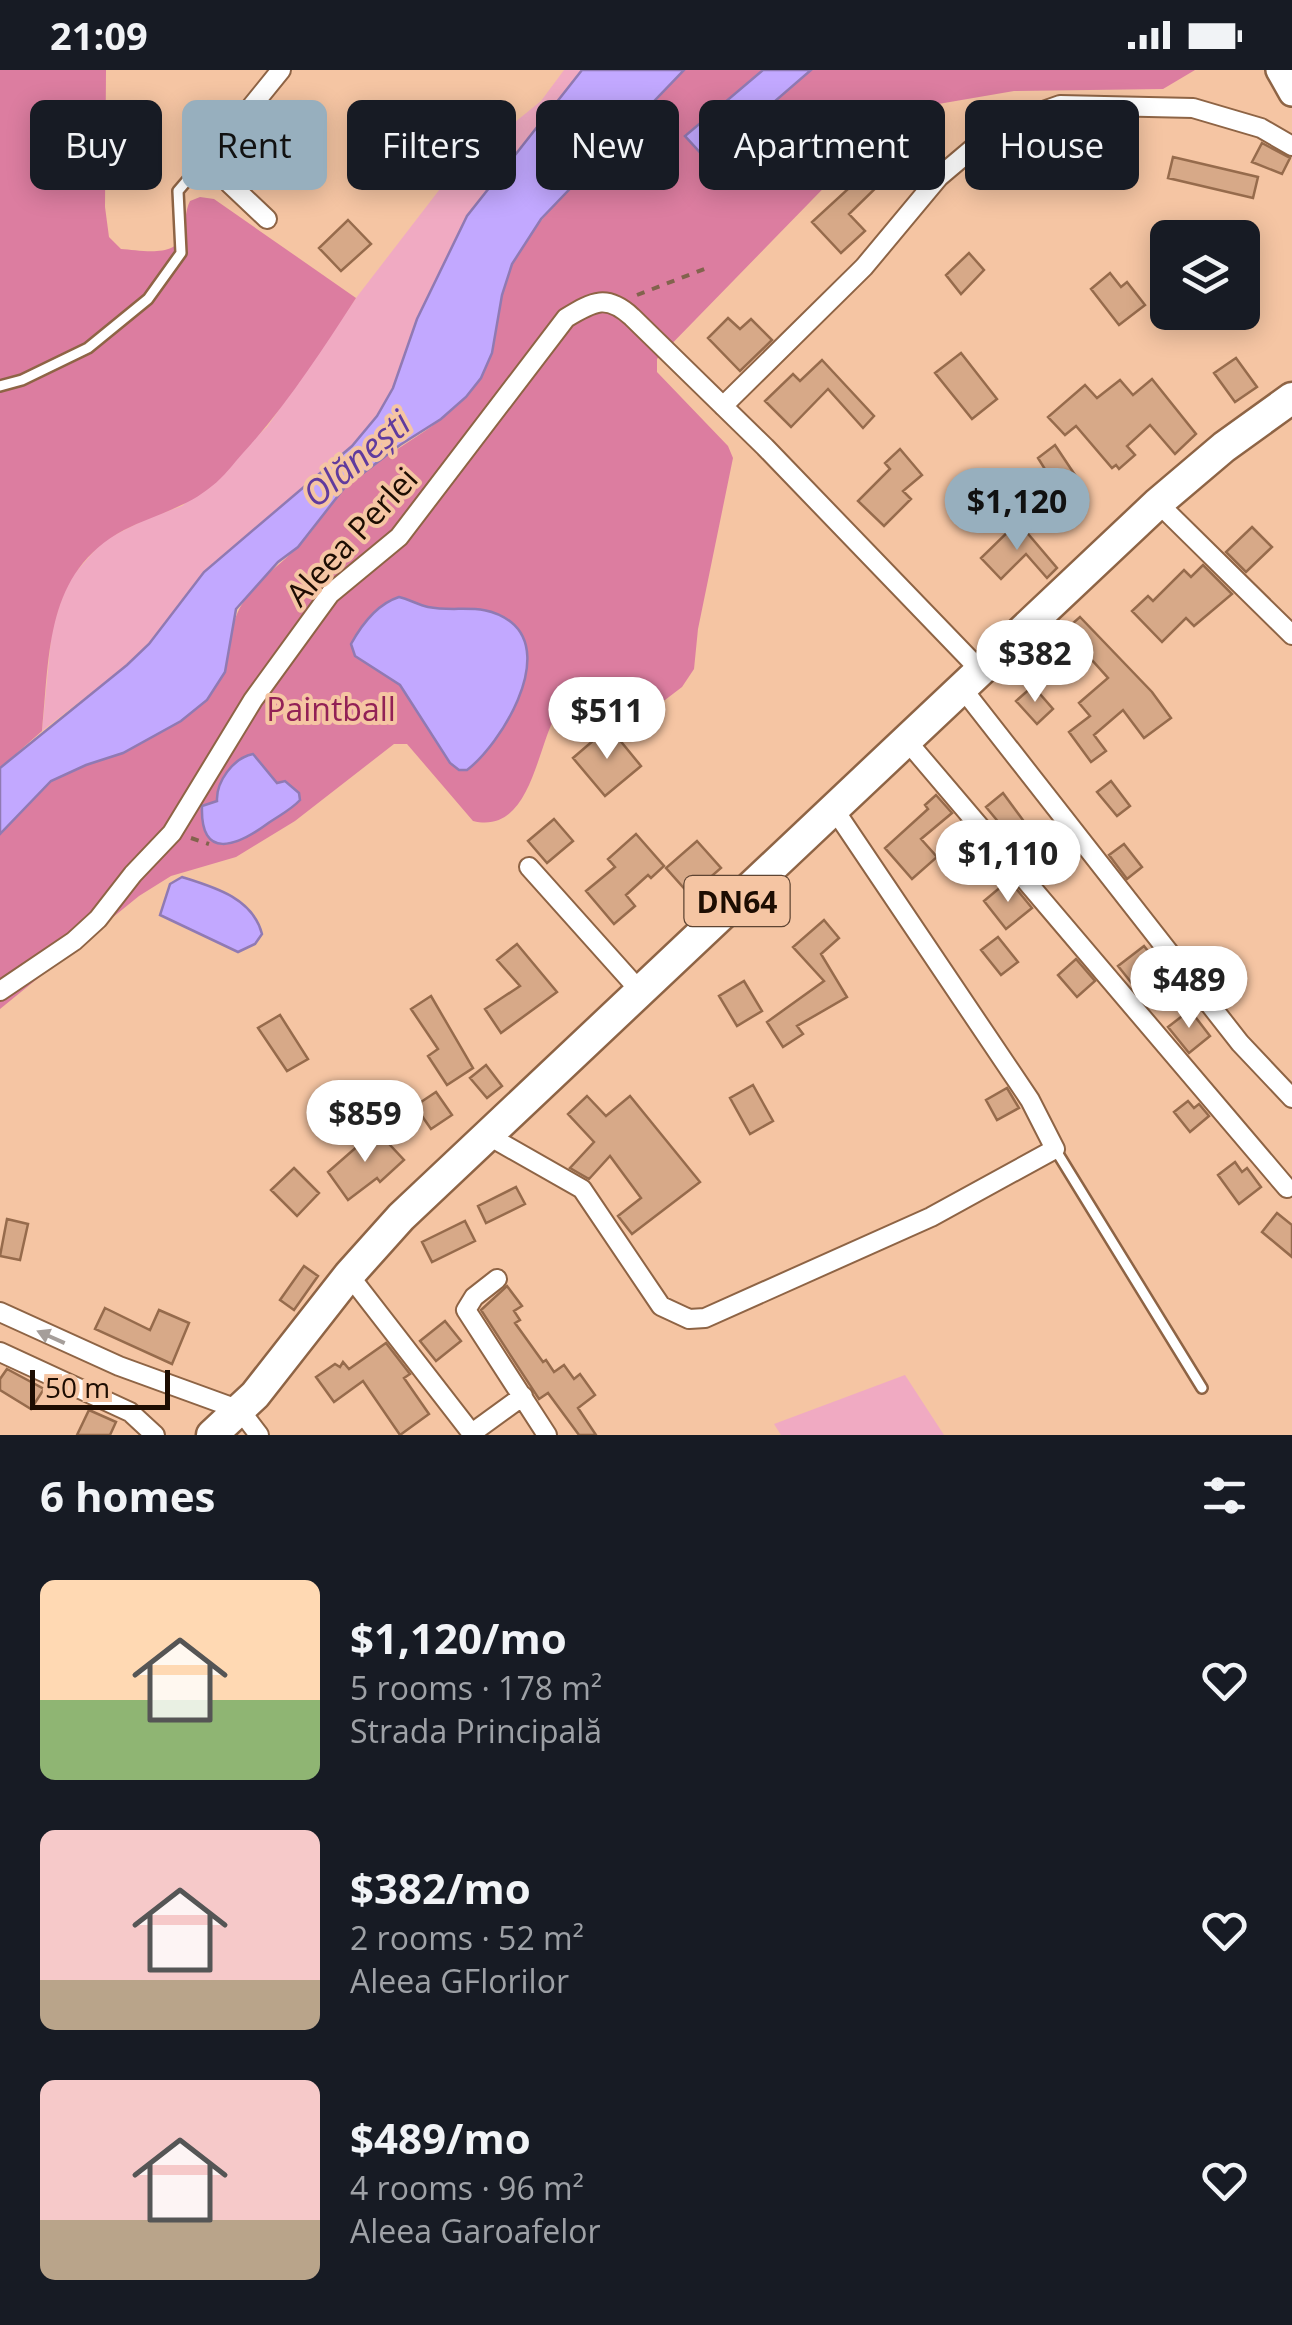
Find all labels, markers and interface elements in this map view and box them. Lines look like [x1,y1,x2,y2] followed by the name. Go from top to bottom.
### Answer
[50,9,148,61] text: 21:09
[30,100,162,190] chip: Buy
[182,100,327,190] chip: Rent
[347,100,516,190] chip: Filters
[536,100,679,190] chip: New
[699,100,945,190] chip: Apartment
[965,100,1139,190] chip: House
[1150,220,1260,330] map controls
[1150,220,1260,330] button: layers
[292,398,421,517] water label: Olănești
[276,457,426,615] street label: Aleea Perlei
[936,468,1098,553] pin: $1,120
[967,479,1067,522] text: $1,120
[976,620,1094,705] pin: $382
[998,631,1072,674] text: $382
[548,677,666,762] pin: $511
[266,687,396,730] park label: Paintball
[570,688,644,731] text: $511
[927,820,1089,905] pin: $1,110
[958,831,1058,874] text: $1,110
[684,876,790,926] road number: DN64
[1130,946,1248,1031] pin: $489
[1152,957,1226,1000] text: $489
[306,1080,424,1165] pin: $859
[328,1091,402,1134] text: $859
[36,1329,66,1345] one-way arrow
[30,1365,170,1410] scale bar
[45,1368,110,1406] text: 50 m
[40,1467,215,1524] text: 6 homes
[1197,1468,1252,1523] icon: filters
[350,1609,567,1666] text: $1,120/mo
[120,1620,240,1740] icon: home
[1197,1653,1252,1708] icon: heart
[350,1666,602,1709] text: 5 rooms · 178 m²
[350,1709,602,1752] text: Strada Principală
[350,1859,531,1916] text: $382/mo
[120,1870,240,1990] icon: home
[1197,1903,1252,1958] icon: heart
[350,1916,584,1959] text: 2 rooms · 52 m²
[350,1959,569,2002] text: Aleea GFlorilor
[350,2109,531,2166] text: $489/mo
[120,2120,240,2240] icon: home
[1197,2153,1252,2208] icon: heart
[350,2166,584,2209] text: 4 rooms · 96 m²
[350,2209,601,2252] text: Aleea Garoafelor

